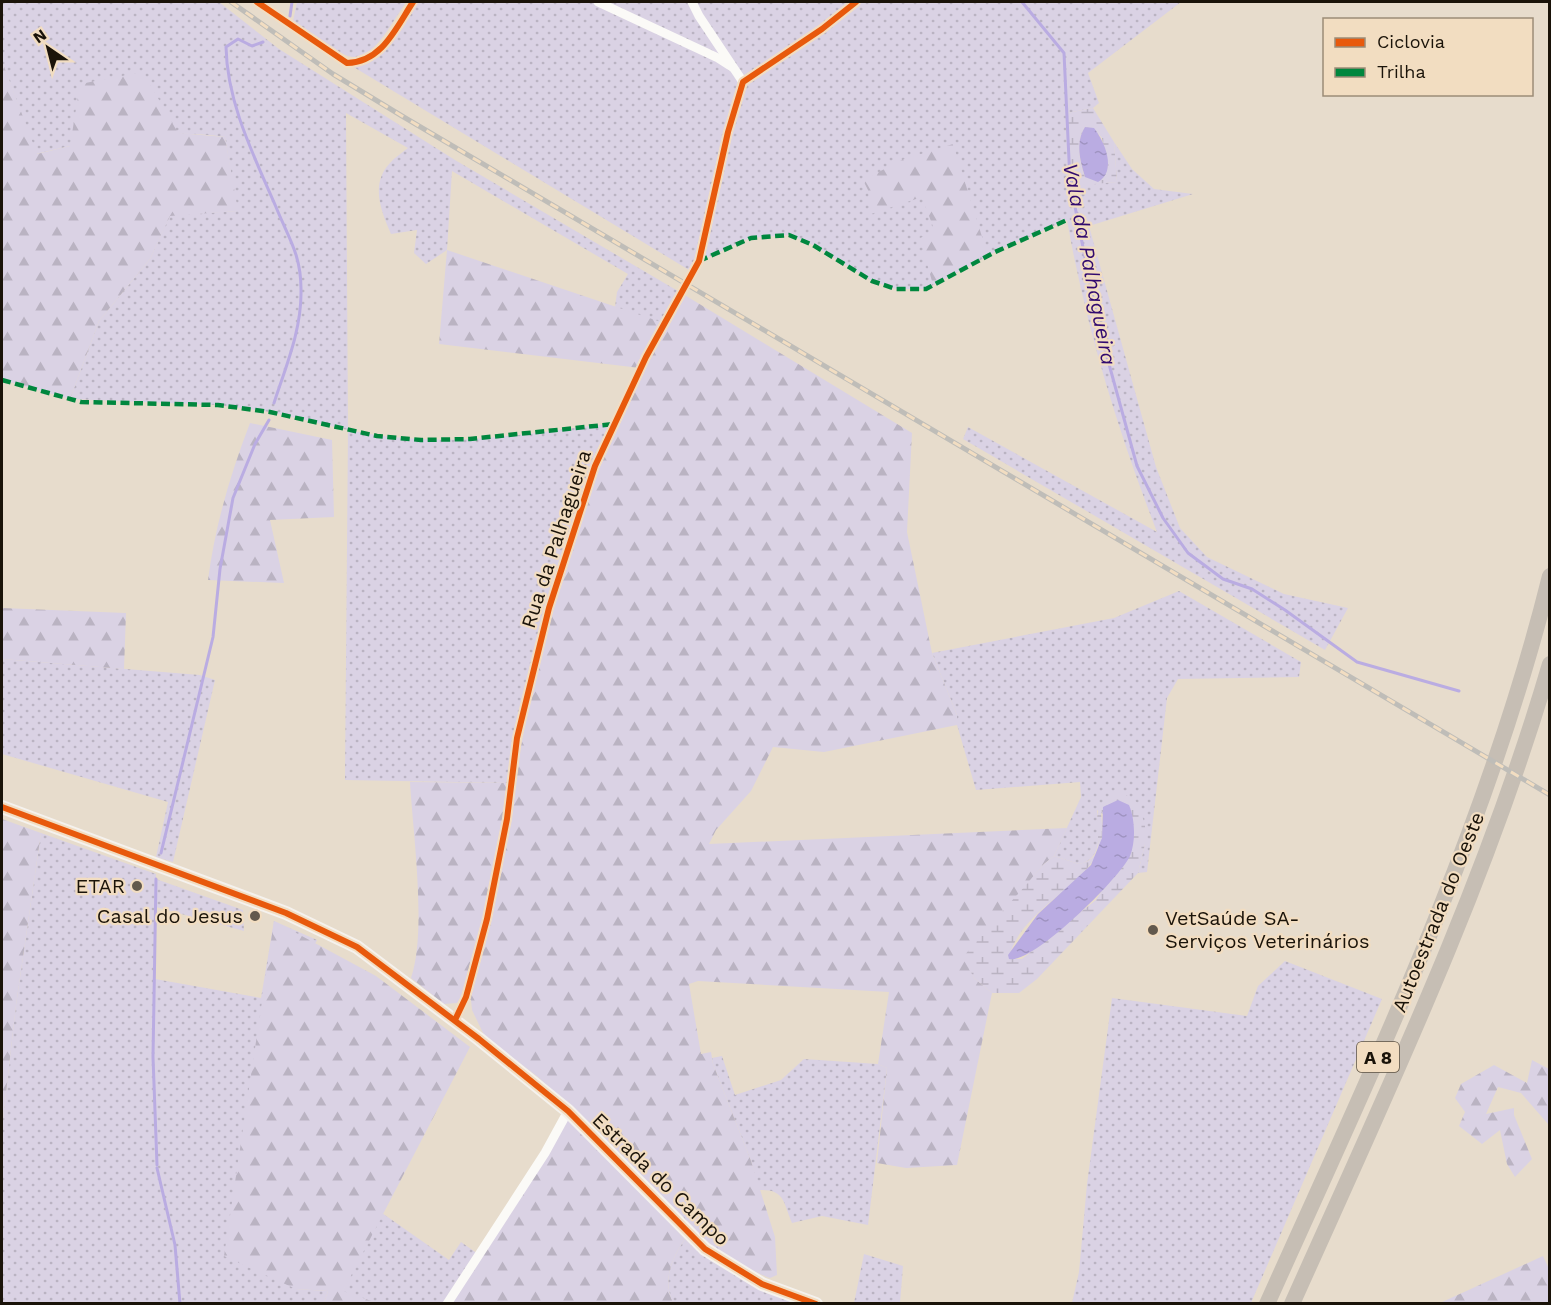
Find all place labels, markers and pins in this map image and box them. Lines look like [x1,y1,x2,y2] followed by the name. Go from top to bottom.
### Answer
[75,874,125,898] place label: ETAR
[130,879,144,893] marker: ETAR
[97,904,243,928] place label: Casal do Jesus
[1165,906,1370,953] place label: VetSaúde SA- Serviços Veterinários
[248,909,262,923] marker: Casal do Jesus
[1146,923,1160,937] marker: VetSaúde SA- Serviços Veterinários

